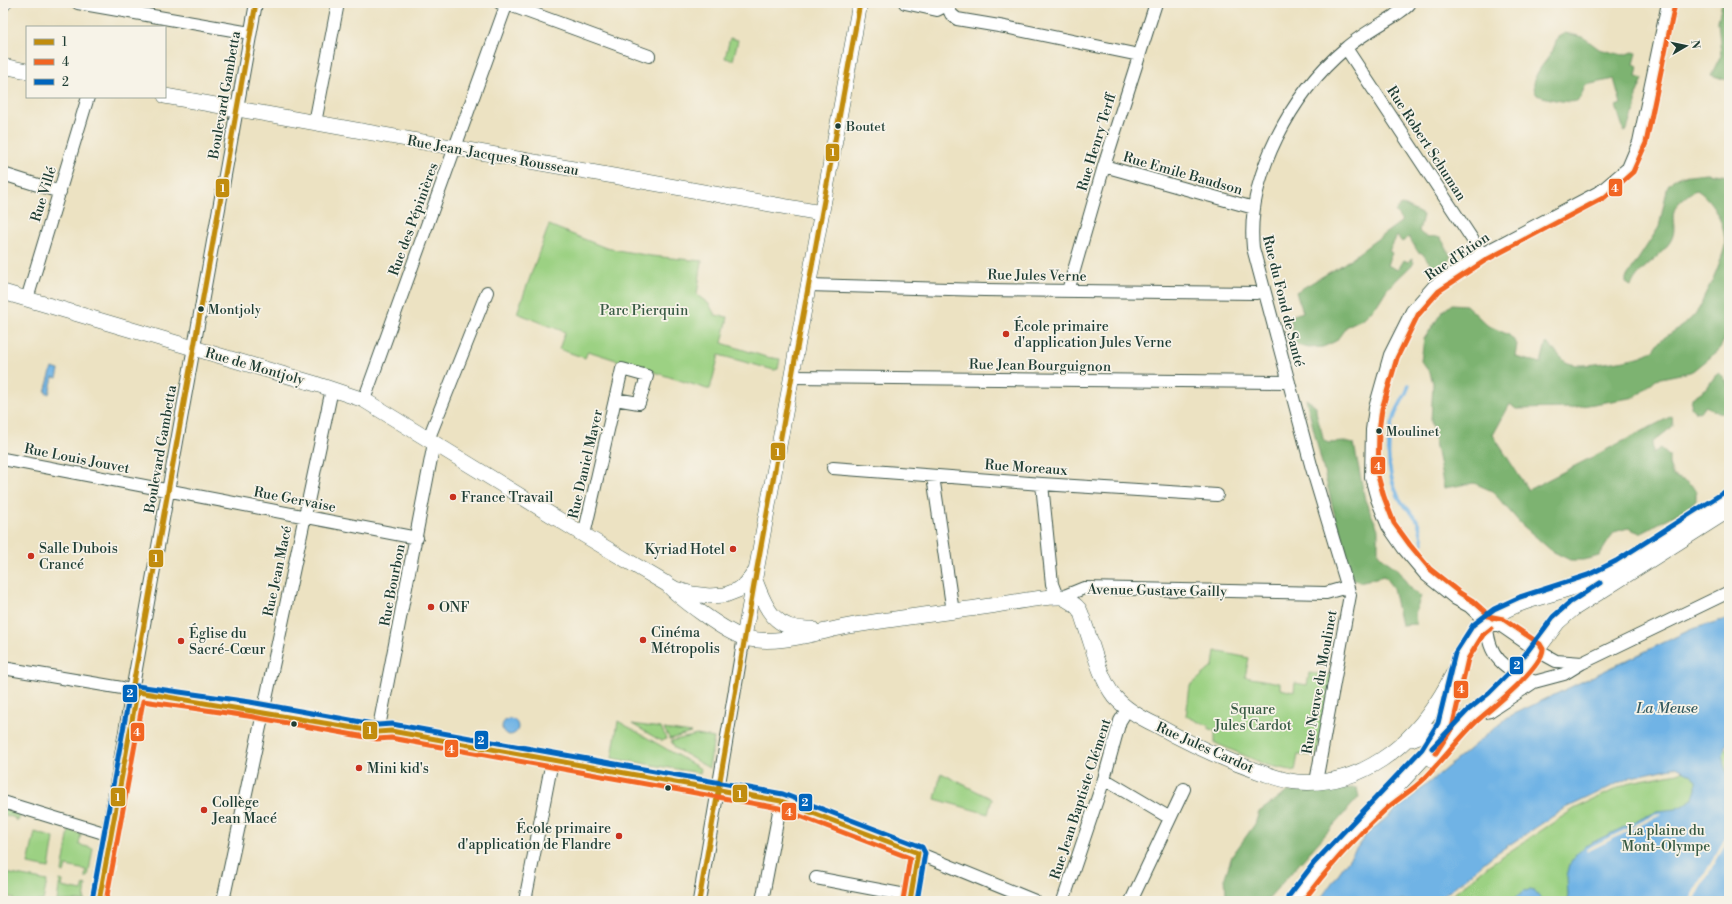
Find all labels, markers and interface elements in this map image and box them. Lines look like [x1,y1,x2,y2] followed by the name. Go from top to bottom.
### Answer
[26,26,166,98] legend
[1666,26,1706,66] north arrow
[205,29,245,162] street label: Boulevard Gambetta
[62,35,68,50] text: 1
[1687,39,1703,50] text: N
[62,55,69,70] text: 4
[62,75,69,90] text: 2
[1382,83,1470,205] street label: Rue Robert Schuman
[1074,90,1121,193] street label: Rue Henry Terff
[845,119,886,135] place label: Boutet
[833,121,843,131] marker: Boutet
[406,132,580,180] street label: Rue Jean-Jacques Rousseau
[825,143,840,162] line badge: 1
[830,146,836,160] text: 1
[1121,148,1245,200] street label: Rue Emile Baudson
[385,160,443,278] street label: Rue des Pépinières
[27,164,61,224] street label: Rue Villé
[215,178,230,198] line badge: 1
[1608,178,1623,197] line badge: 4
[220,182,226,196] text: 1
[1611,182,1619,196] text: 4
[1422,228,1494,285] street label: Rue d'Etion
[1258,234,1308,369] street label: Rue du Fond de Santé
[987,266,1087,286] street label: Rue Jules Verne
[208,302,262,318] place label: Montjoly
[600,302,689,320] park label: Parc Pierquin
[196,304,206,314] marker: Montjoly
[1014,316,1172,352] place label: École primaire d'application Jules Verne
[1001,329,1011,339] marker: École primaire d'application Jules Verne
[203,344,307,390] street label: Rue de Montjoly
[969,356,1112,376] street label: Rue Jean Bourguignon
[141,383,181,516] street label: Boulevard Gambetta
[565,408,607,521] street label: Rue Daniel Mayer
[1386,424,1440,440] place label: Moulinet
[1374,426,1384,436] marker: Moulinet
[23,440,131,478] street label: Rue Louis Jouvet
[770,442,786,461] line badge: 1
[775,446,781,460] text: 1
[984,456,1069,480] street label: Rue Moreaux
[1370,456,1386,475] line badge: 4
[1374,460,1382,474] text: 4
[252,483,337,517] street label: Rue Gervaise
[461,489,553,507] place label: France Travail
[448,492,458,502] marker: France Travail
[260,524,296,618] street label: Rue Jean Macé
[39,540,118,574] place label: Salle Dubois Crancé
[645,541,725,559] place label: Kyriad Hotel
[376,542,410,628] street label: Rue Bourbon
[728,544,738,554] marker: Kyriad Hotel
[148,549,164,568] line badge: 1
[26,551,36,561] marker: Salle Dubois Crancé
[153,552,159,566] text: 1
[1086,581,1227,601] street label: Avenue Gustave Gailly
[439,599,469,617] place label: ONF
[426,602,436,612] marker: ONF
[1298,609,1342,756] street label: Rue Neuve du Moulinet
[189,623,266,659] place label: Église du Sacré-Cœur
[651,624,720,658] place label: Cinéma Métropolis
[638,635,648,645] marker: Cinéma Métropolis
[176,636,186,646] marker: Église du Sacré-Cœur
[1509,656,1524,675] line badge: 2
[1514,659,1521,673] text: 2
[1453,680,1469,699] line badge: 4
[1457,683,1465,697] text: 4
[122,684,138,703] line badge: 2
[127,687,134,701] text: 2
[1635,699,1698,718] water label: La Meuse
[1213,701,1292,735] park label: Square Jules Cardot
[1046,717,1115,882] street label: Rue Jean Baptiste Clément
[1153,718,1256,778] street label: Rue Jules Cardot
[289,719,299,729] unlabelled marker
[362,721,378,740] line badge: 1
[130,722,145,742] line badge: 4
[367,724,373,738] text: 1
[133,726,141,740] text: 4
[474,730,489,750] line badge: 2
[478,734,485,748] text: 2
[444,739,459,758] line badge: 4
[447,743,455,757] text: 4
[367,760,429,778] place label: Mini kid's
[354,763,364,773] marker: Mini kid's
[663,783,673,793] unlabelled marker
[732,784,748,803] line badge: 1
[110,787,126,807] line badge: 1
[737,788,743,802] text: 1
[115,791,121,805] text: 1
[798,793,813,812] line badge: 2
[211,794,277,828] place label: Collège Jean Macé
[802,796,809,810] text: 2
[781,802,797,821] line badge: 4
[199,805,209,815] marker: Collège Jean Macé
[785,806,793,820] text: 4
[457,818,611,854] place label: École primaire d'application de Flandre
[1622,822,1710,856] park label: La plaine du Mont-Olympe
[614,831,624,841] marker: École primaire d'application de Flandre

